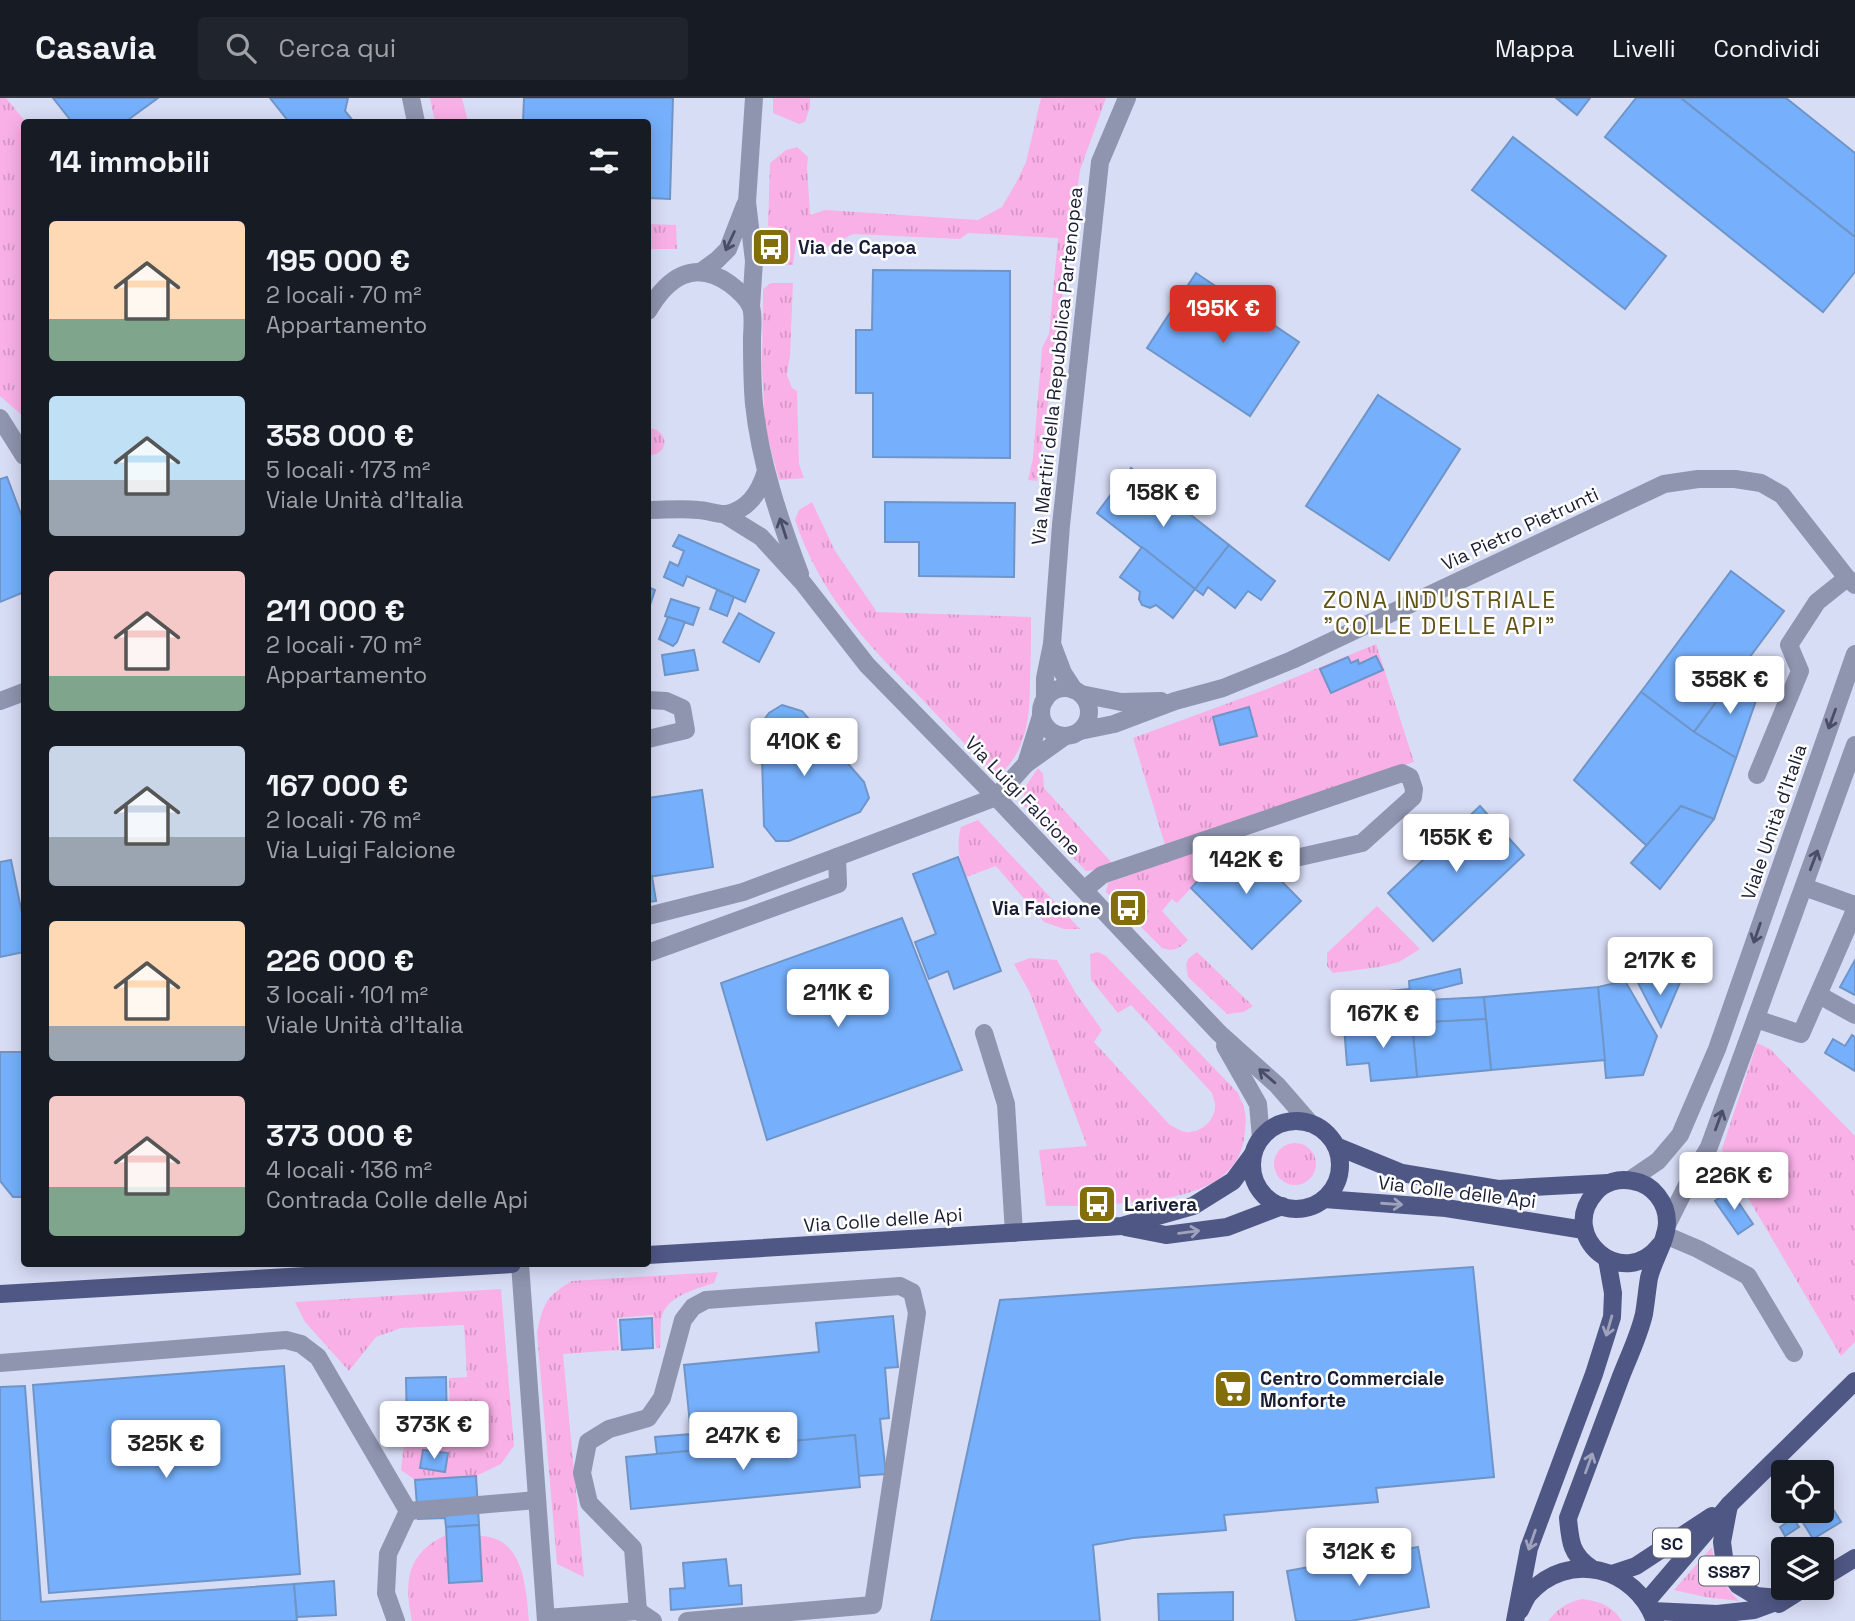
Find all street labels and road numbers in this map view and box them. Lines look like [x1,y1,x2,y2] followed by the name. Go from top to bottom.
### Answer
[1026,185,1088,546] street label: Via Martiri della Repubblica Partenopea
[1437,482,1603,576] street label: Via Pietro Pietrunti
[960,731,1086,861] street label: Via Luigi Falcione
[1736,741,1812,903] street label: Viale Unità d'Italia
[1376,1170,1538,1214] street label: Via Colle delle Api
[803,1202,963,1238] street label: Via Colle delle Api
[1653,1528,1691,1558] road number: SC
[1699,1556,1759,1586] road number: SS87

